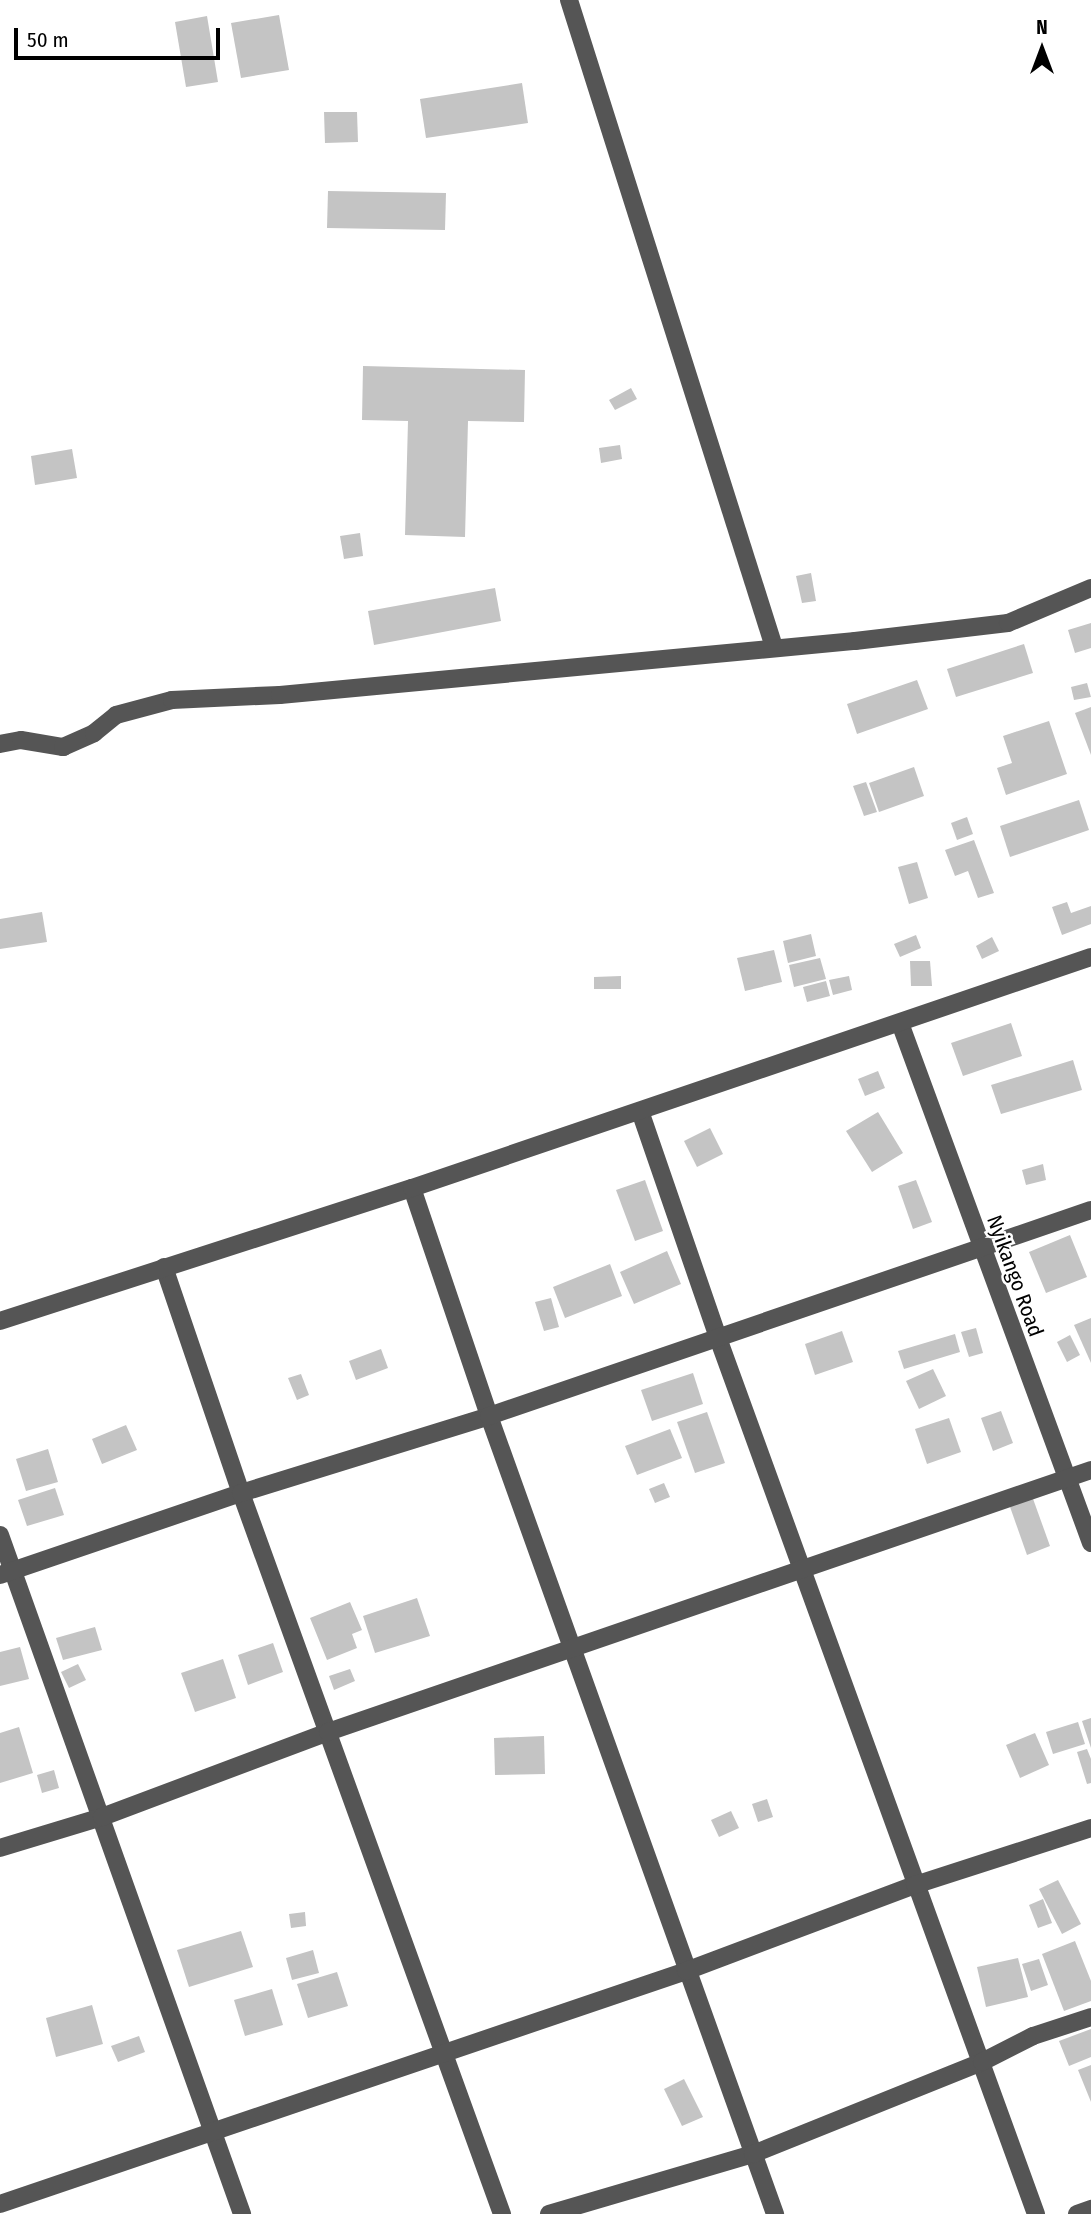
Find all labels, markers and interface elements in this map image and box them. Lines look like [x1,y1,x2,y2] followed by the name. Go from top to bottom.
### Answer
[18,14,224,58] scale bar
[1007,14,1077,84] north arrow
[1036,16,1048,39] text: N
[27,27,69,53] text: 50 m
[981,1212,1049,1340] street label: Nyikango Road

